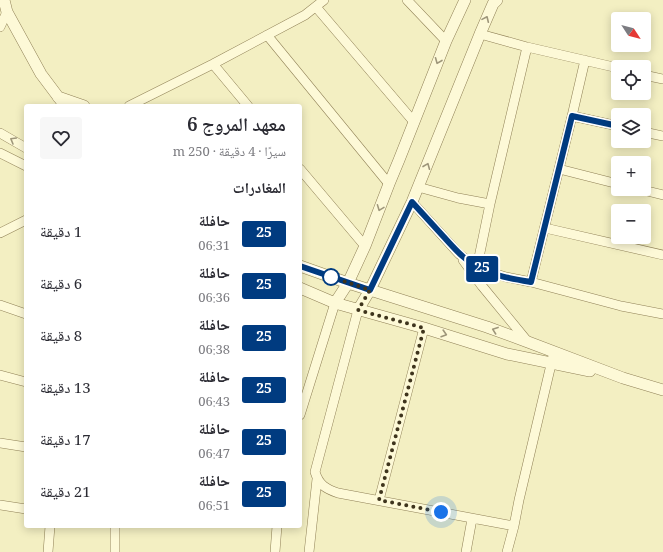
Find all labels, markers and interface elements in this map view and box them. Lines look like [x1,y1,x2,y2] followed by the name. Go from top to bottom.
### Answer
[611,12,651,52] north arrow
[611,12,651,244] map controls
[481,16,489,24] one-way arrow
[435,58,443,65] one-way arrow
[611,60,651,100] button: locate
[611,108,651,148] button: layers
[187,111,286,143] text: معهد المروج 6
[40,117,82,159] button: heart
[10,138,17,145] one-way arrow
[173,142,286,164] text: سيرًا · 4 دقيقة · 250 m
[611,156,651,196] button: +
[422,162,430,169] one-way arrow
[233,177,286,203] text: المغادرات
[376,204,384,211] one-way arrow
[611,204,651,244] button: −
[199,210,230,236] text: حافلة
[40,221,82,247] text: 1 دقيقة
[256,222,272,246] text: 25
[198,236,230,258] text: 06:31
[464,256,500,282] line badge: 25
[474,257,490,281] text: 25
[199,262,230,288] text: حافلة
[322,268,340,286] unlabelled marker
[40,273,82,299] text: 6 دقيقة
[256,274,272,298] text: 25
[198,288,230,310] text: 06:36
[199,314,230,340] text: حافلة
[40,325,82,351] text: 8 دقيقة
[256,326,272,350] text: 25
[492,326,499,335] one-way arrow
[440,329,447,338] one-way arrow
[198,340,230,362] text: 06:38
[199,366,230,392] text: حافلة
[40,377,91,403] text: 13 دقيقة
[256,378,272,402] text: 25
[198,392,230,414] text: 06:43
[199,418,230,444] text: حافلة
[40,429,91,455] text: 17 دقيقة
[256,430,272,454] text: 25
[198,444,230,466] text: 06:47
[199,470,230,496] text: حافلة
[40,481,91,507] text: 21 دقيقة
[256,482,272,506] text: 25
[198,496,230,518] text: 06:51
[431,502,451,522] your location

